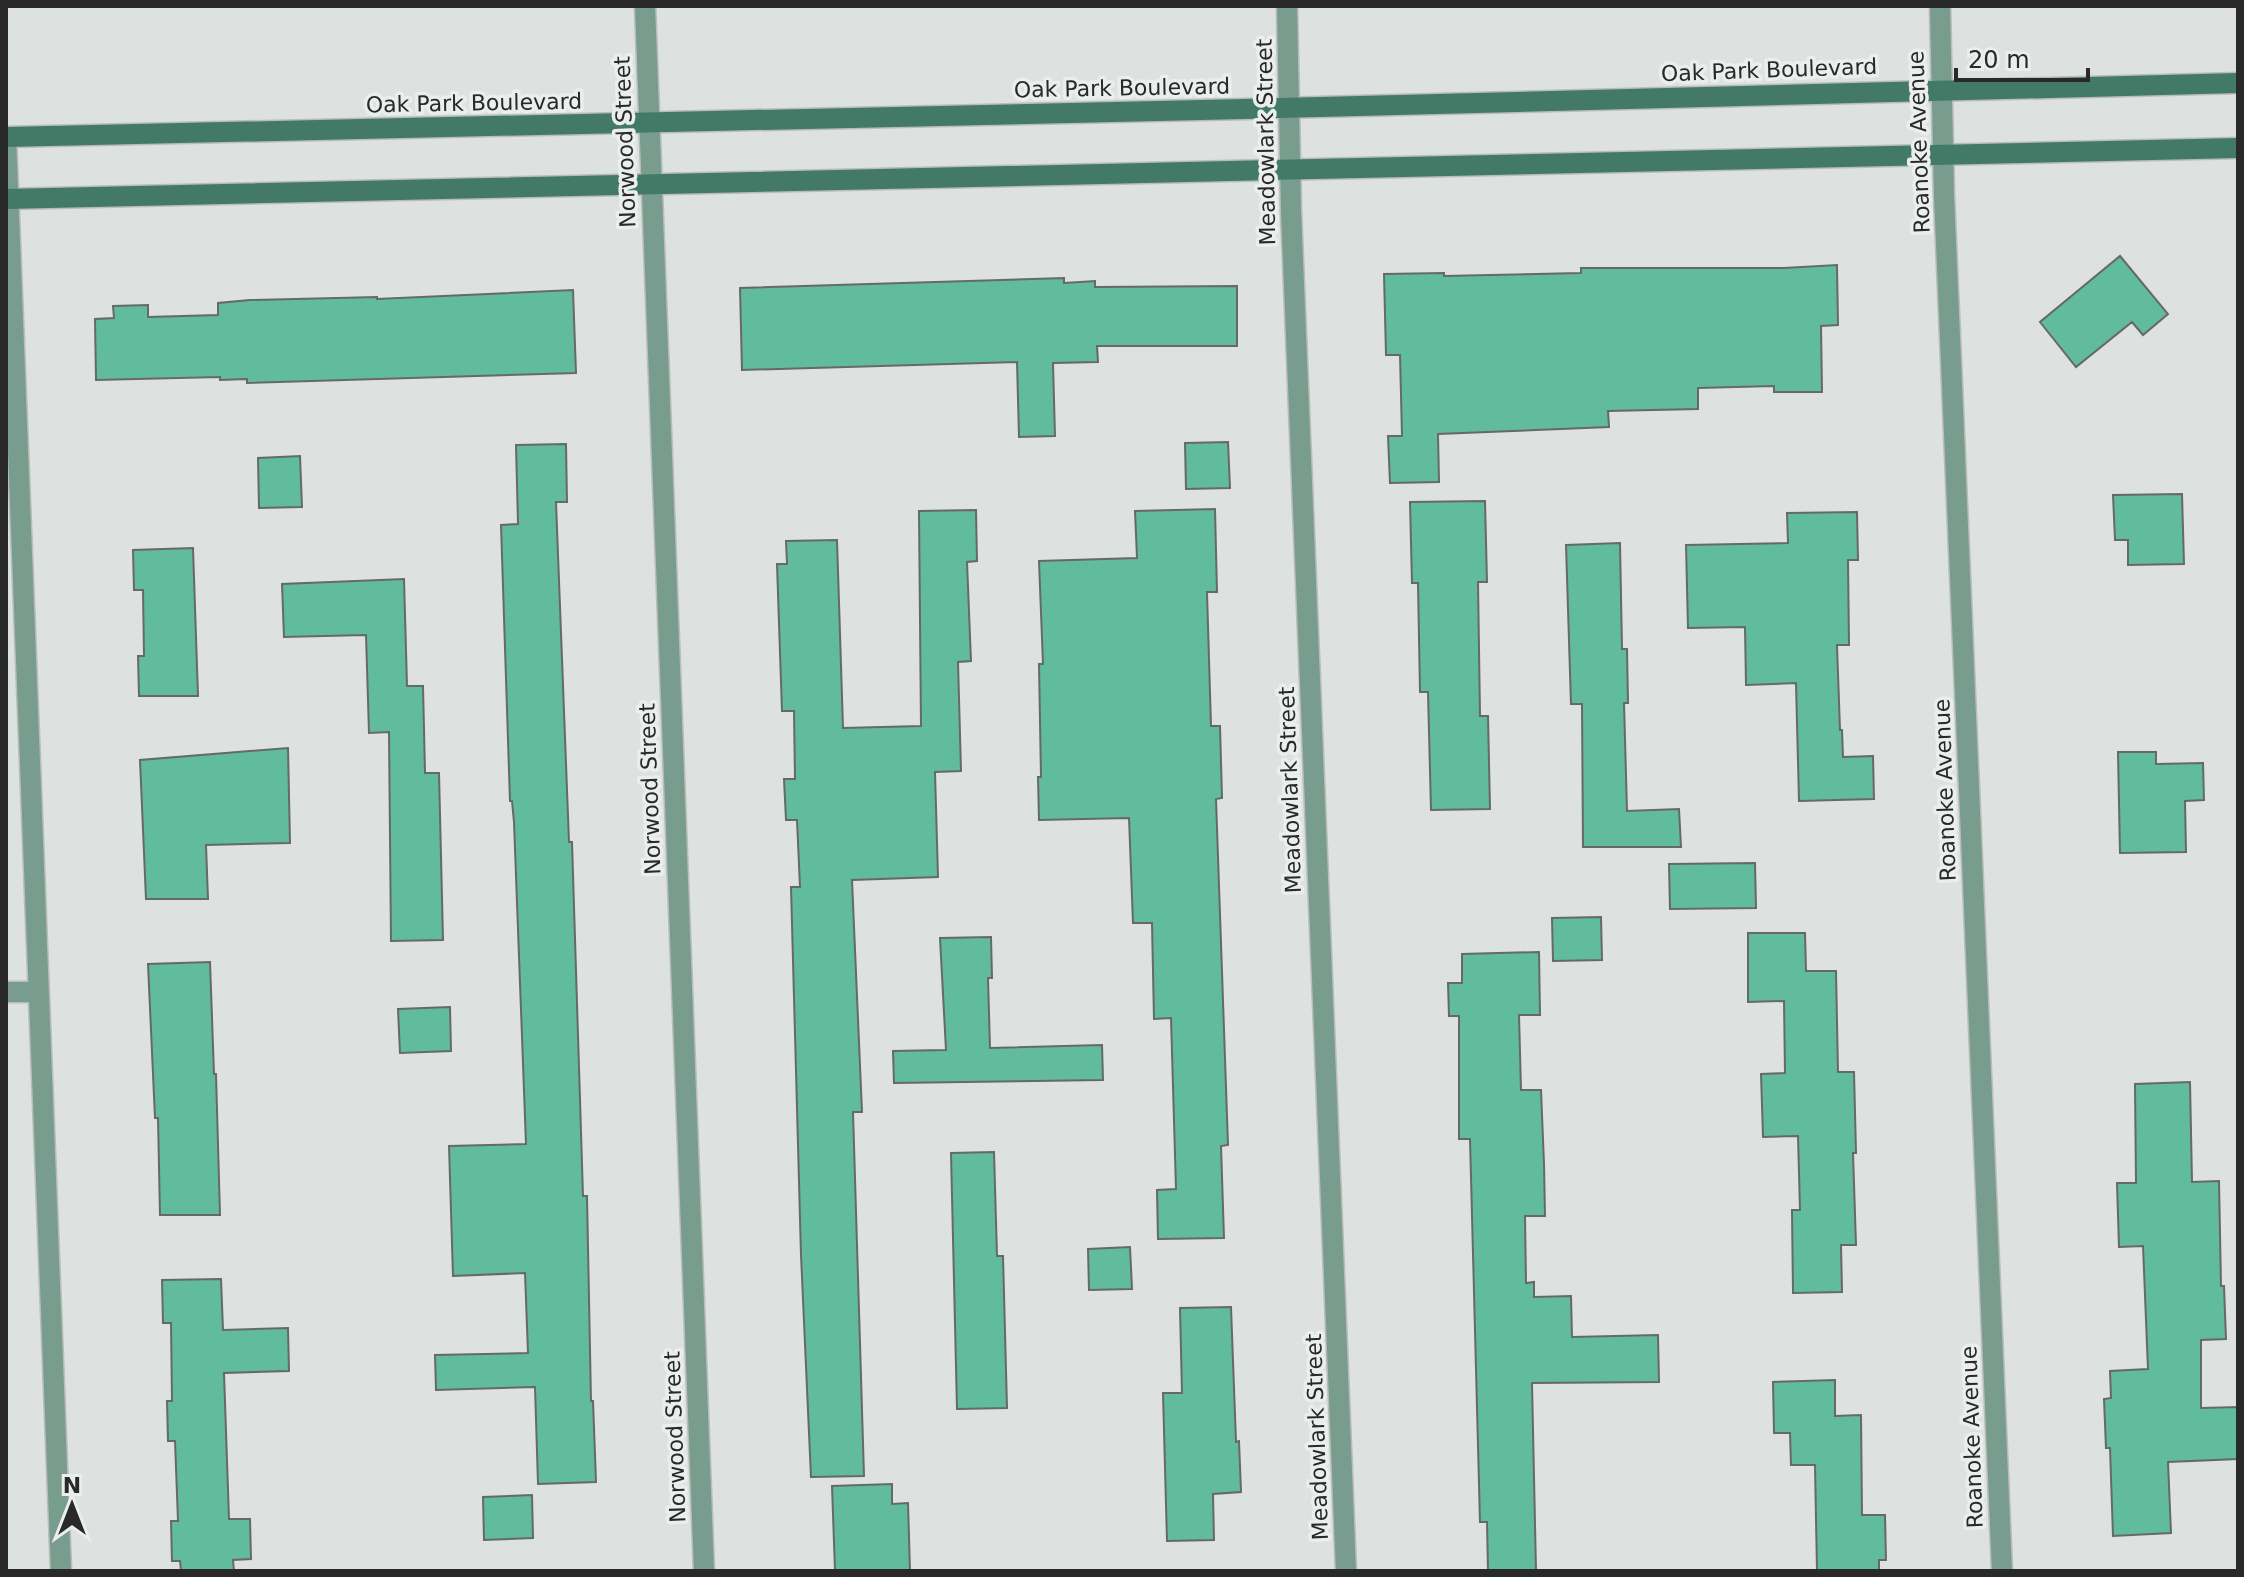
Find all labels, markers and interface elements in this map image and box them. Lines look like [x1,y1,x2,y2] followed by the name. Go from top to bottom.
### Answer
[1956,32,2088,82] scale bar
[1252,38,1280,246] street label: Meadowlark Street
[1968,46,2030,74] text: 20 m
[1903,50,1935,234] street label: Roanoke Avenue
[1660,54,1878,86] street label: Oak Park Boulevard
[609,55,640,228] street label: Norwood Street
[1014,74,1230,102] street label: Oak Park Boulevard
[366,89,582,117] street label: Oak Park Boulevard
[1274,686,1306,894] street label: Meadowlark Street
[1929,698,1961,882] street label: Roanoke Avenue
[634,702,665,875] street label: Norwood Street
[1301,1333,1333,1541] street label: Meadowlark Street
[1956,1345,1988,1529] street label: Roanoke Avenue
[659,1350,690,1523] street label: Norwood Street
[32,1465,112,1545] north arrow
[63,1473,81,1498] text: N

